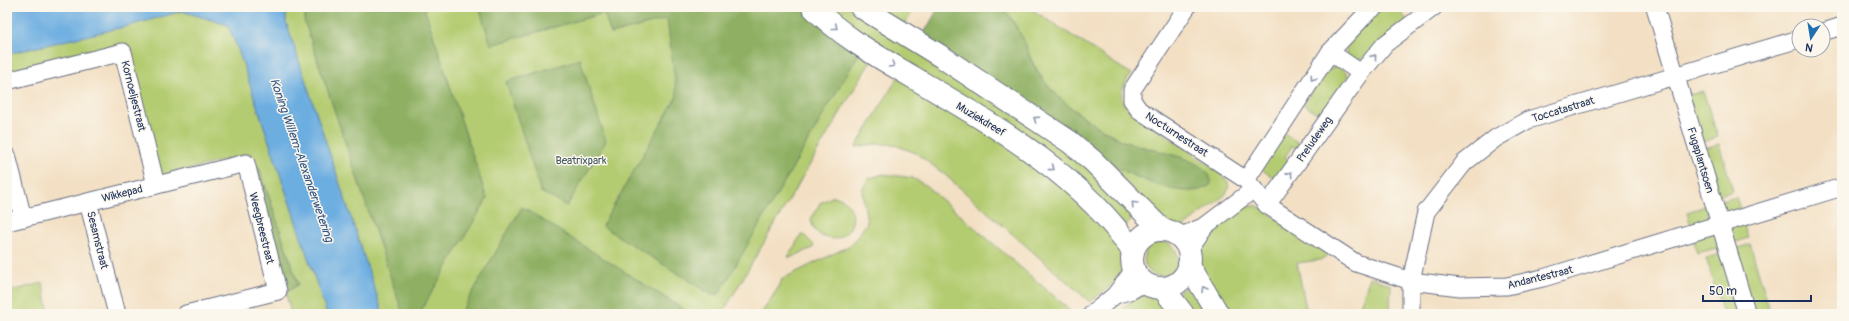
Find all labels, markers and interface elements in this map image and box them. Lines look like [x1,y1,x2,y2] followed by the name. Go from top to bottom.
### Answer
[1791,18,1831,58] north arrow
[830,22,838,29] one-way arrow
[1803,40,1814,54] text: N
[1369,54,1376,61] one-way arrow
[118,59,149,133] street label: Kornoeljestraat
[888,60,895,67] one-way arrow
[1310,74,1318,81] one-way arrow
[266,76,337,245] water label: Koning Willem-Alexanderwetering
[1530,94,1596,125] street label: Toccatastraat
[954,100,1008,140] street label: Muziekdreef
[1143,109,1211,160] street label: Nocturnestraat
[1294,114,1335,164] street label: Preludeweg
[1033,117,1040,124] one-way arrow
[1684,126,1717,195] street label: Fugaplantsoen
[555,154,607,167] park label: Beatrixpark
[1047,164,1054,171] one-way arrow
[1285,171,1292,178] one-way arrow
[100,182,144,205] street label: Wikkepad
[246,191,277,266] street label: Weegbreestraat
[1131,201,1139,209] one-way arrow
[84,210,111,271] street label: Sesamstraat
[1506,263,1575,292] street label: Andantestraat
[1703,277,1811,303] scale bar
[1709,284,1737,299] text: 50 m
[1201,286,1208,293] one-way arrow

